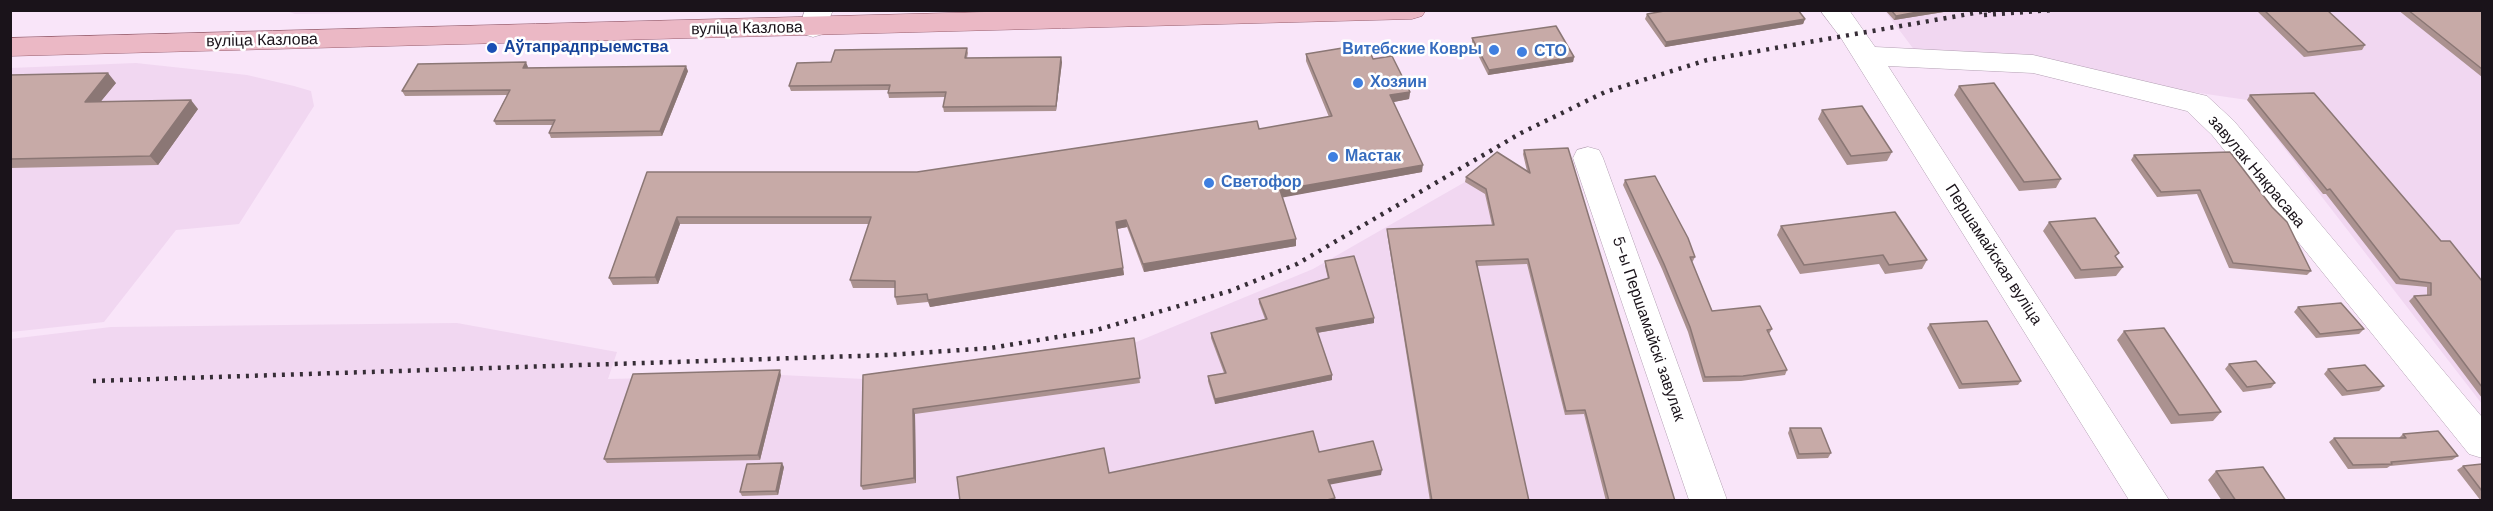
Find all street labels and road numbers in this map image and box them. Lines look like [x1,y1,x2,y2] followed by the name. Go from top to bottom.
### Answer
[691,18,803,40] street label: вуліца Казлова
[206,30,318,52] street label: вуліца Казлова
[2203,112,2309,232] street label: завулак Някрасава
[1940,181,2046,329] street label: Першамайская вуліца
[1607,234,1689,424] street label: 5-ы Першамайскі завулак

